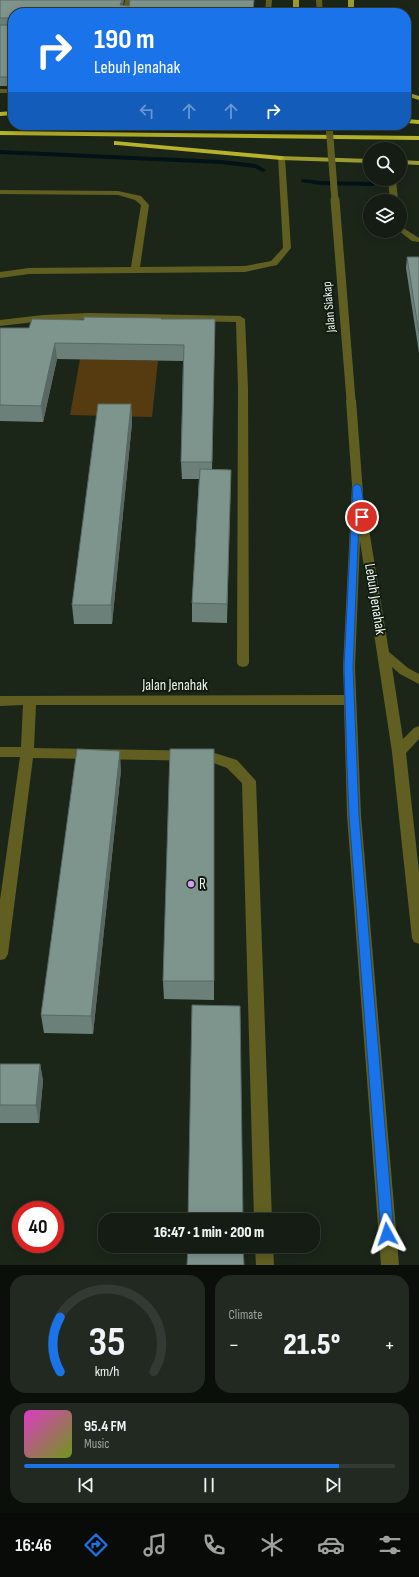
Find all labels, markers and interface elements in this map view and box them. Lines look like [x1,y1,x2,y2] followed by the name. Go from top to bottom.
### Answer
[94,23,155,56] text: 190 m
[28,24,80,76] icon: right
[94,57,180,78] text: Lebuh Jenahak
[136,100,158,122] icon: left
[178,100,200,122] icon: ahead
[220,100,242,122] icon: ahead
[262,100,284,122] icon: right
[363,142,407,238] map controls
[363,142,407,186] button: search
[363,194,407,238] button: layers
[319,281,339,334] street label: Jalan Siakap
[345,500,379,534] pin
[351,506,373,528] icon: arrive
[360,562,390,636] street label: Lebuh Jenahak
[141,676,208,695] street label: Jalan Jenahak
[199,875,206,894] place label: R
[186,879,196,889] marker: R
[12,1201,64,1253] speed limit sign: 40
[366,1213,408,1255] position arrow
[154,1223,264,1242] text: 16:47 · 1 min · 200 m
[229,1307,262,1323] text: Climate
[89,1318,126,1367] text: 35
[283,1327,340,1363] text: 21.5°
[229,1332,239,1359] text: −
[384,1332,395,1359] text: +
[95,1363,120,1380] text: km/h
[84,1417,126,1436] text: 95.4 FM
[84,1436,109,1452] text: Music
[75,1474,97,1496] icon: previous
[198,1474,220,1496] icon: pause
[322,1474,344,1496] icon: next
[82,1531,110,1559] icon: directions
[141,1531,169,1559] icon: music
[200,1531,228,1559] icon: phone
[258,1531,286,1559] icon: climate
[317,1531,345,1559] icon: car
[376,1531,404,1559] icon: filters
[15,1535,52,1556] text: 16:46

